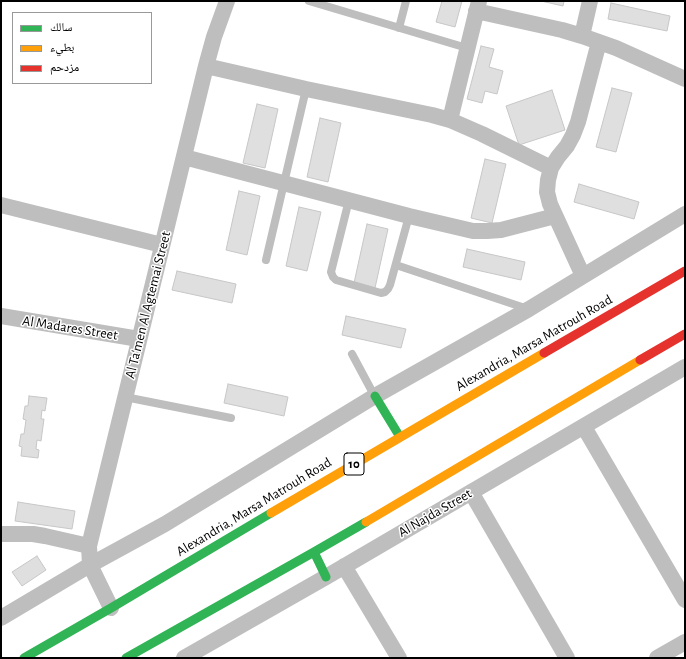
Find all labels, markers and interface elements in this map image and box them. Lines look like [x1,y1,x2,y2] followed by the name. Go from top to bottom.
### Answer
[12,12,152,84] legend
[50,21,72,33] text: سالك
[50,41,74,53] text: بطيء
[50,61,79,73] text: مزدحم
[122,230,174,380] street label: Al Ta'men Al Agtemai Street
[453,291,615,395] street label: Alexandria, Marsa Matrouh Road
[21,312,119,344] street label: Al Madares Street
[344,453,364,475] road number: 10
[173,454,335,560] street label: Alexandria, Marsa Matrouh Road
[395,485,475,541] street label: Al Najda Street

